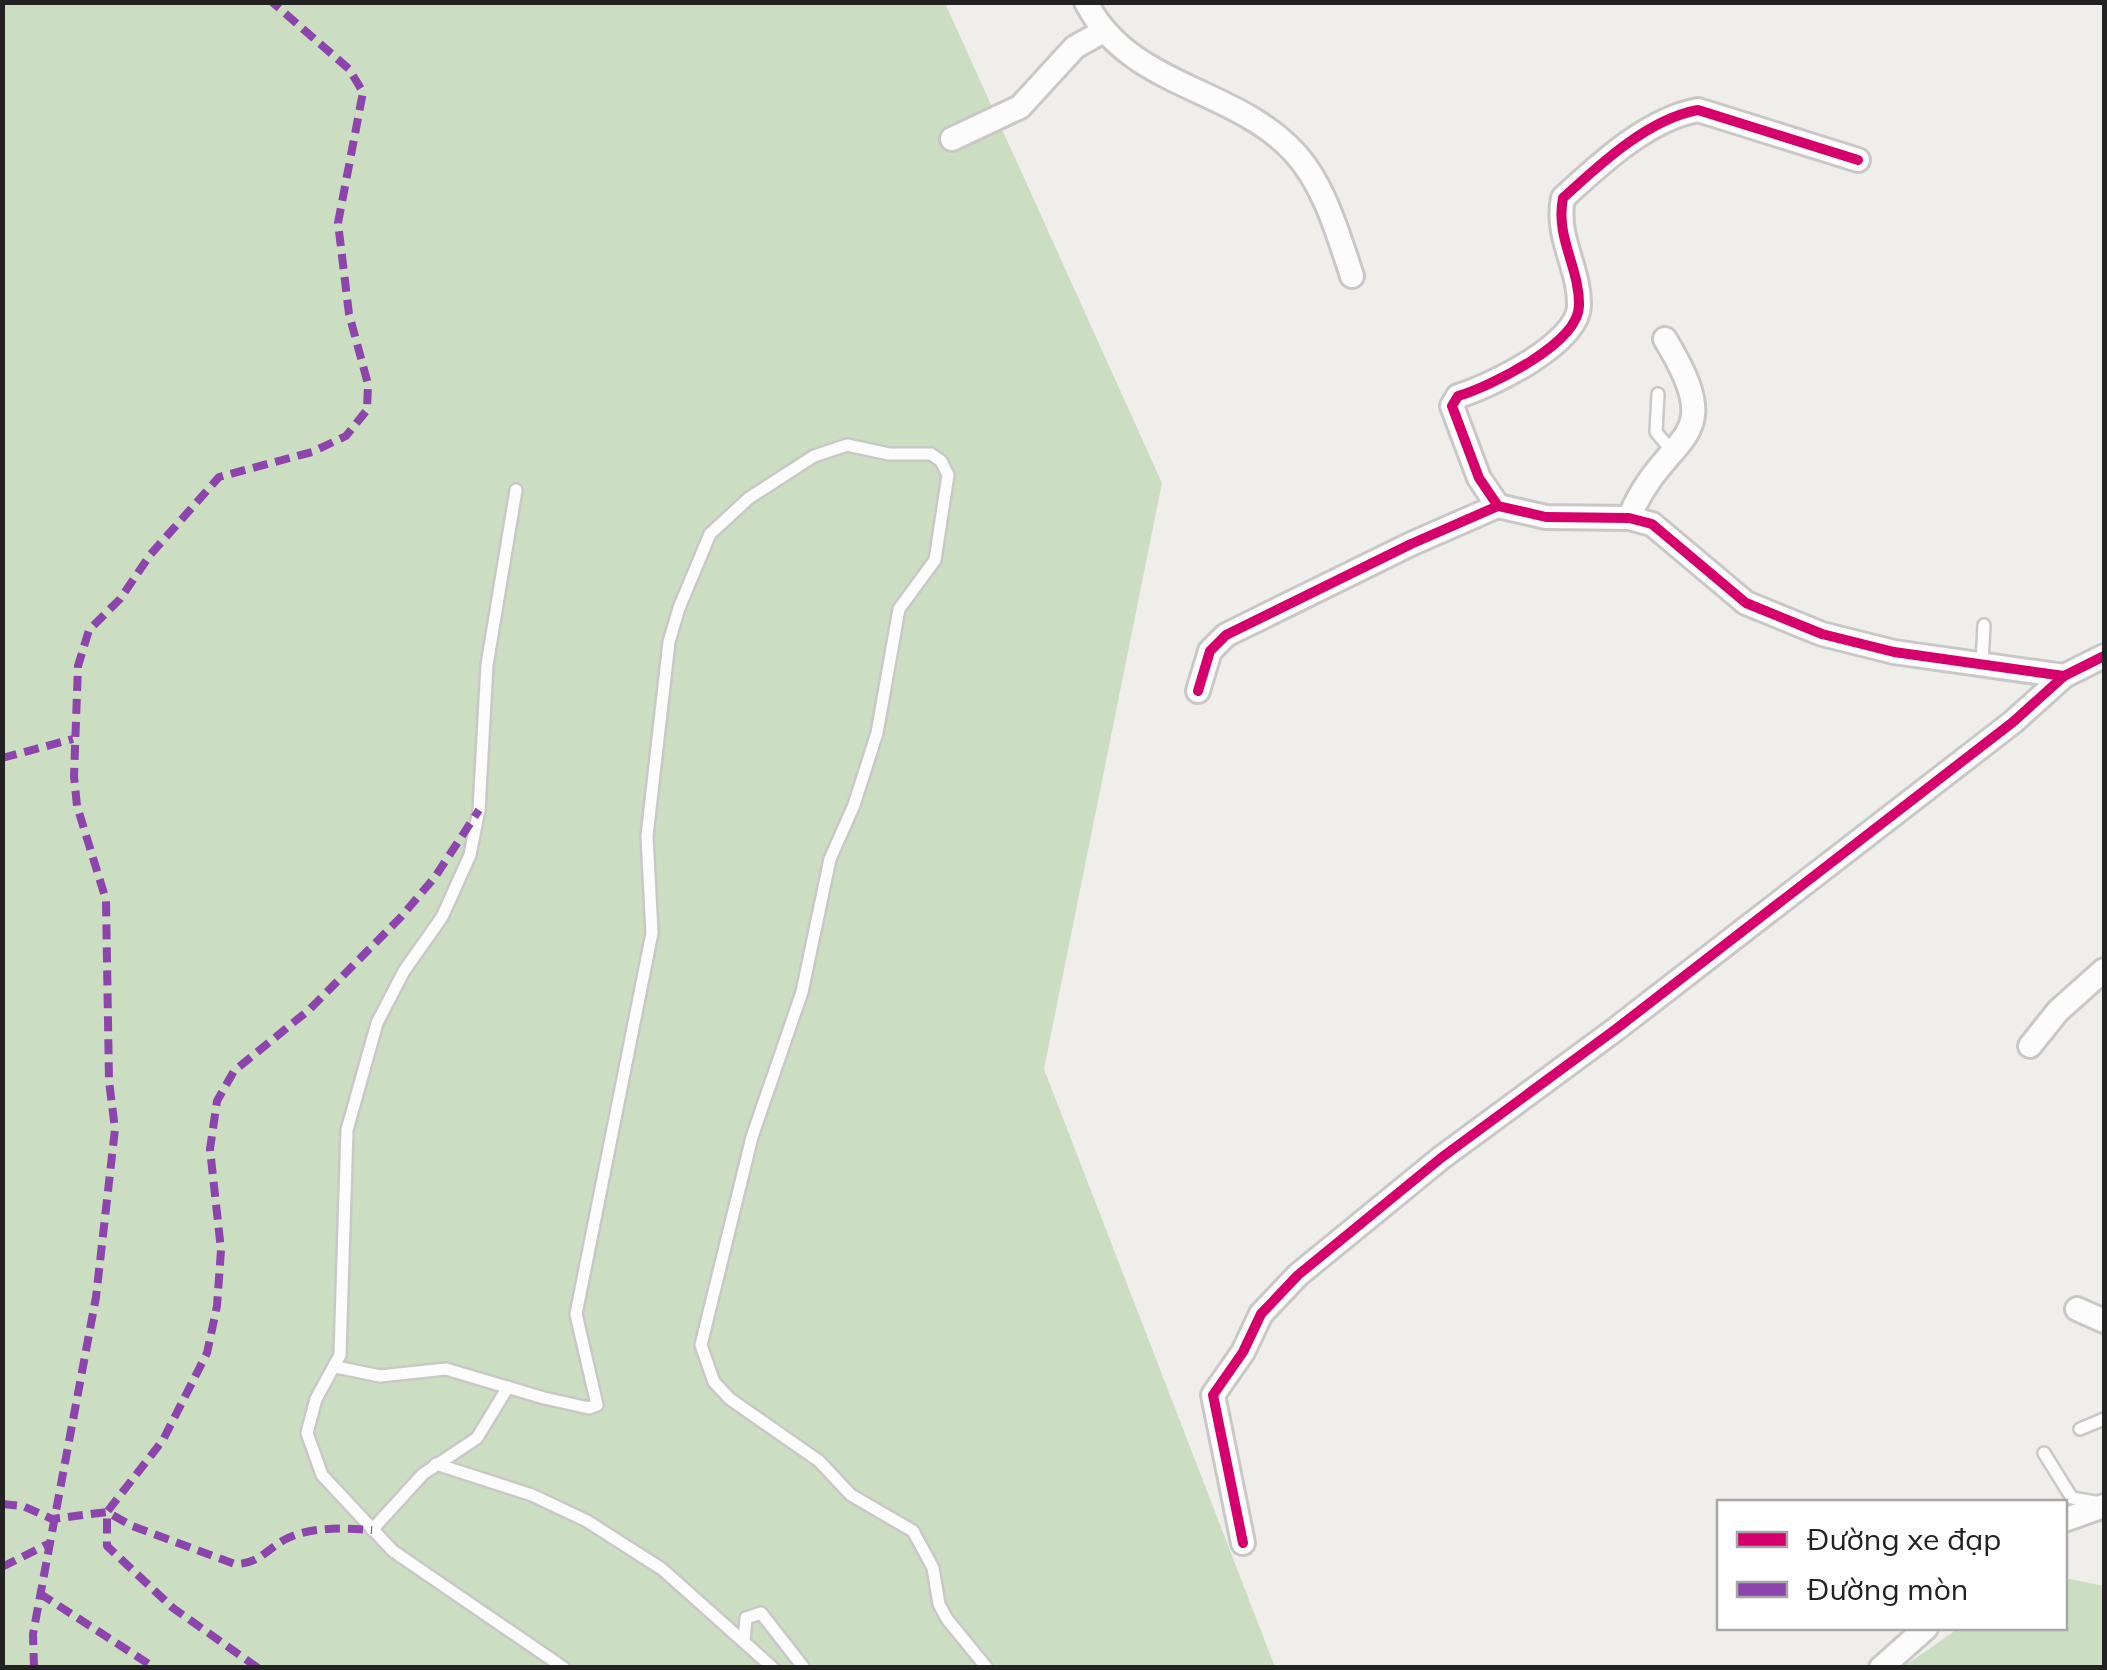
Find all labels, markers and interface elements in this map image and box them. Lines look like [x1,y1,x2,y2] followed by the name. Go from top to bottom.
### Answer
[1717,1500,2067,1630] legend
[1807,1520,2001,1558] text: Đường xe đạp
[1807,1570,1968,1608] text: Đường mòn

